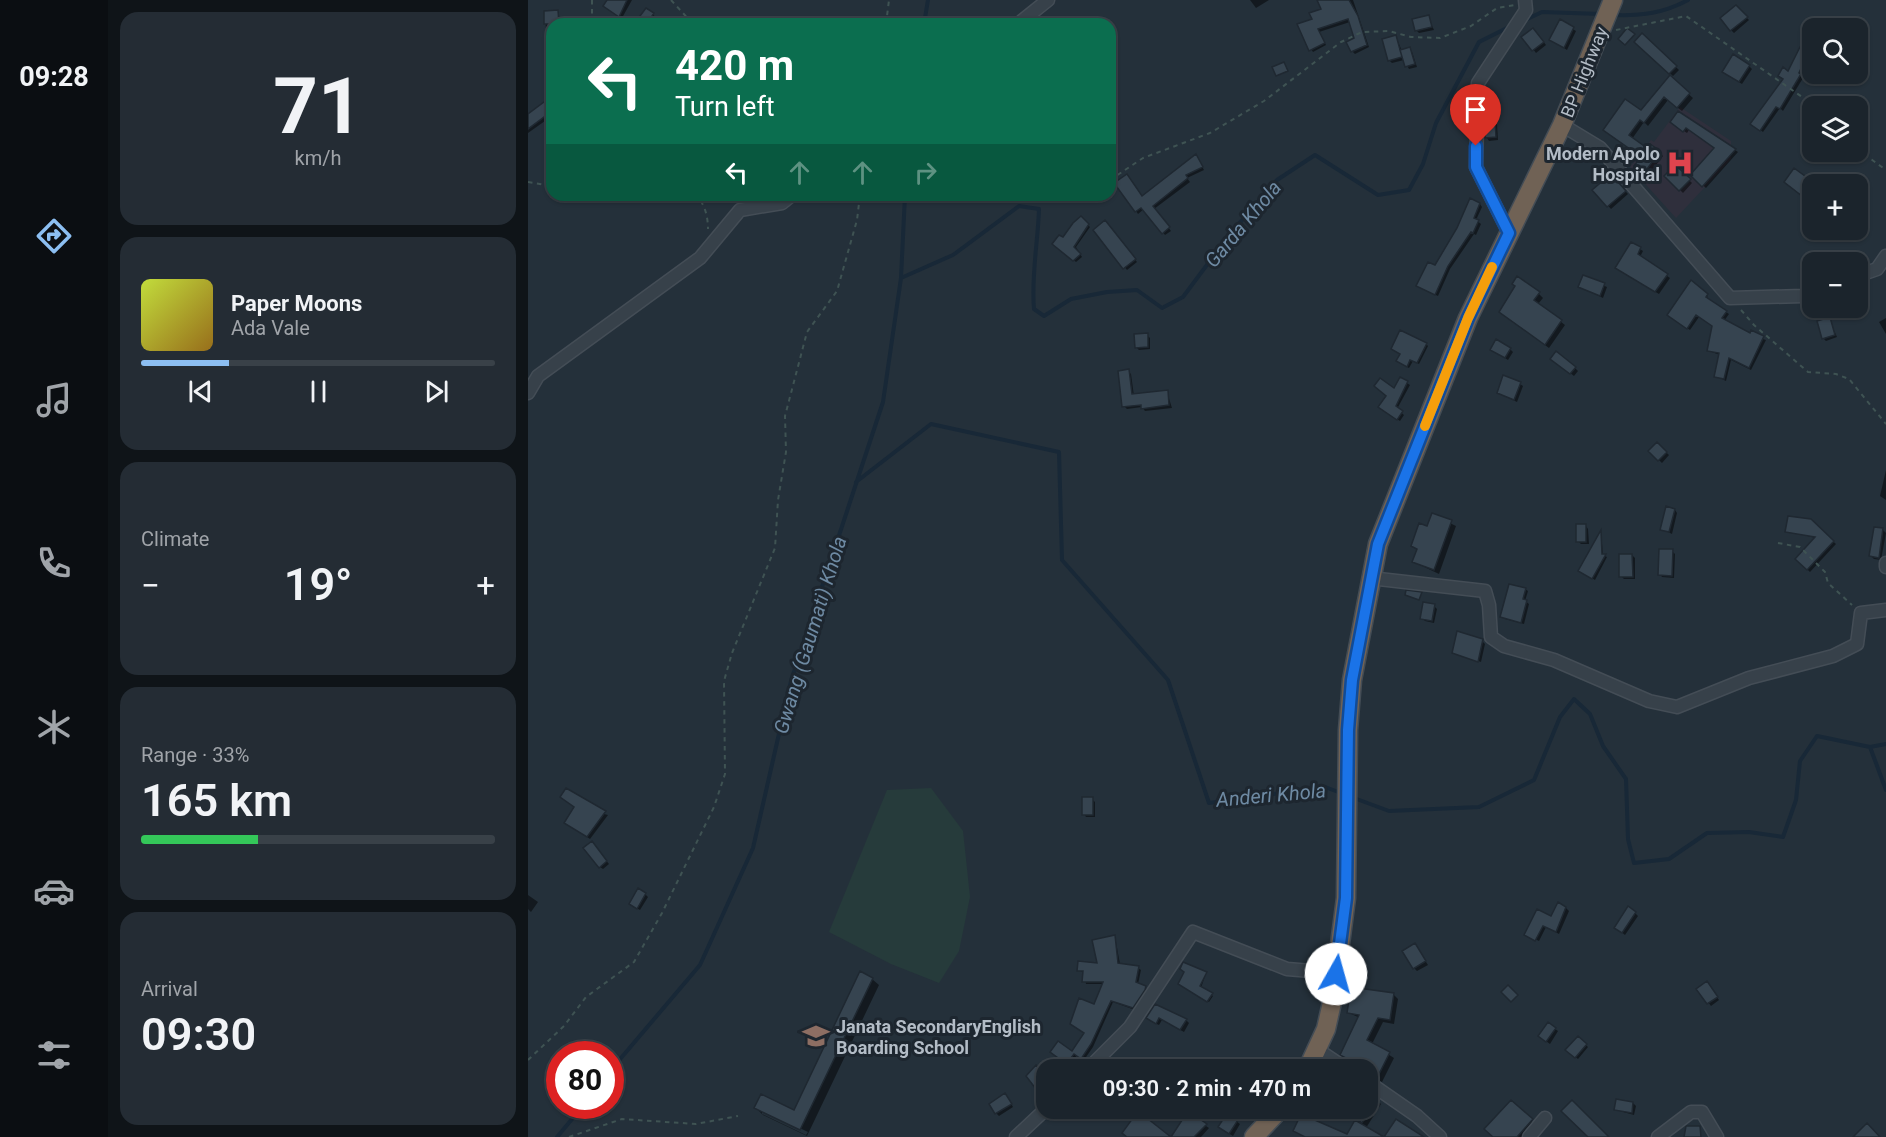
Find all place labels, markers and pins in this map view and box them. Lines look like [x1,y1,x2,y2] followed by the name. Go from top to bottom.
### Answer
[1450,84,1501,146] pin
[1546,143,1660,185] place label: Modern Apolo Hospital
[1665,148,1695,178] hospital icon: Modern Apolo Hospital
[836,1016,1041,1058] place label: Janata SecondaryEnglish Boarding School
[801,1021,831,1051] school or university icon: Janata SecondaryEnglish Boarding School

